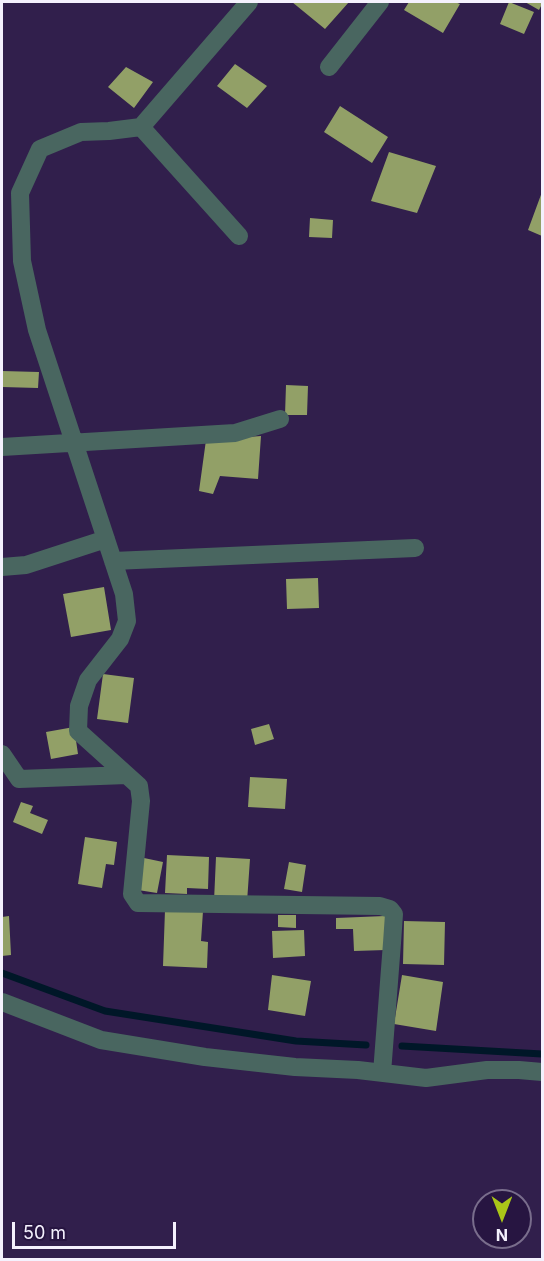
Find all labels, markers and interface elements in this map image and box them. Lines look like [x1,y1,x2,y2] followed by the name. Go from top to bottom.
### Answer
[472,1189,532,1249] north arrow
[15,1210,178,1248] scale bar
[23,1222,66,1243] text: 50 m
[496,1225,508,1245] text: N

